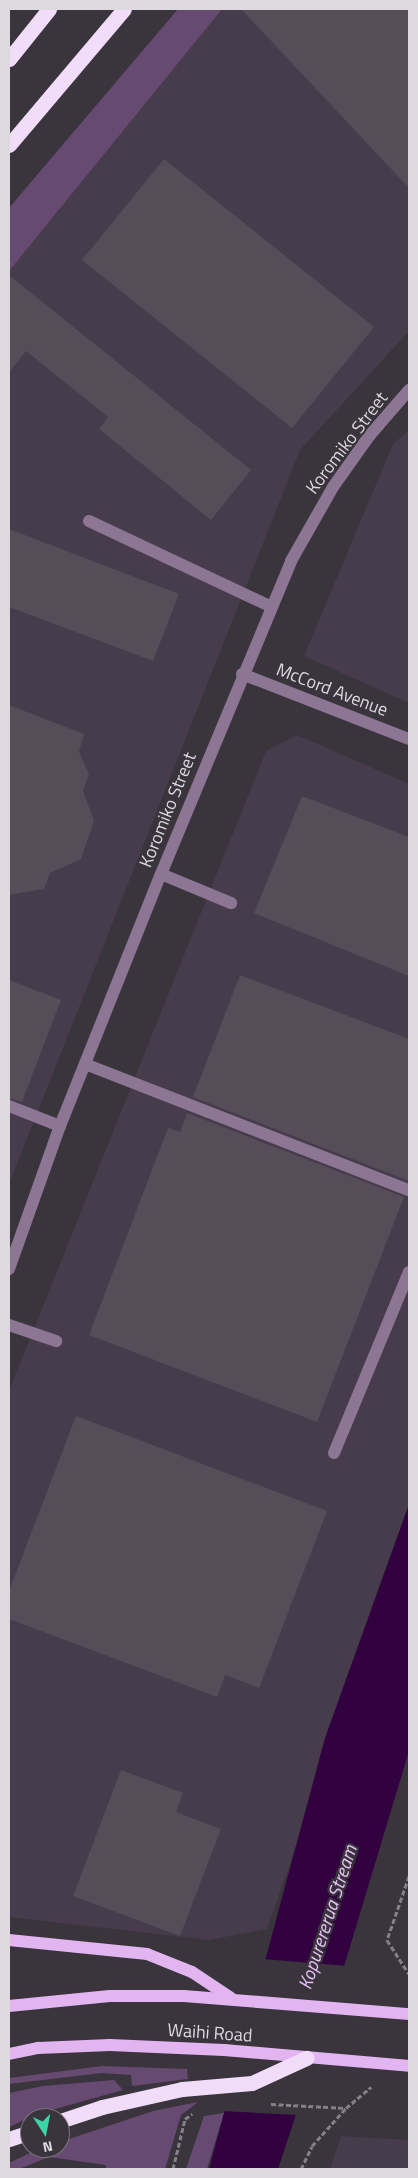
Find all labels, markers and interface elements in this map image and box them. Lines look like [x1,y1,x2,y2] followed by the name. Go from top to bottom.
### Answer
[302,388,392,498] street label: Koromiko Street
[273,659,391,721] street label: McCord Avenue
[135,749,201,871] street label: Koromiko Street
[293,1842,361,1992] water label: Kopurererua Stream
[167,2019,253,2047] street label: Waihi Road
[20,2108,70,2158] north arrow
[41,2136,55,2158] text: N

